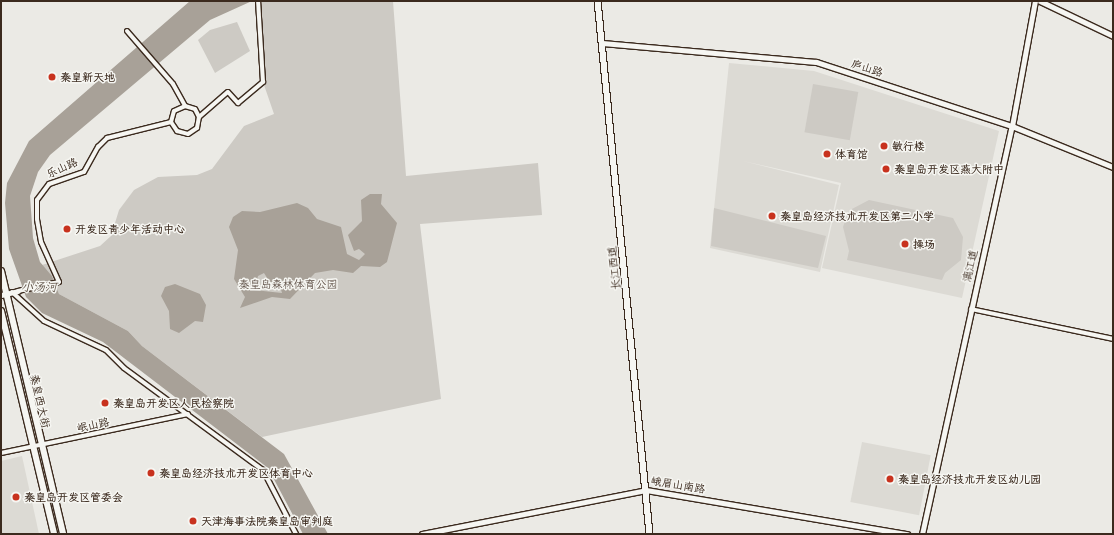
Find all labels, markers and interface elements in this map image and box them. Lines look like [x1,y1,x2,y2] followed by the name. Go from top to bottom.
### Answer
[849,57,885,79] street label: 庐山路
[60,70,115,84] place label: 秦皇新天地
[47,72,57,82] marker: 秦皇新天地
[892,139,925,153] place label: 敏行楼
[879,141,889,151] marker: 敏行楼
[835,147,868,161] place label: 体育馆
[822,149,832,159] marker: 体育馆
[44,155,80,181] street label: 乐山路
[894,162,1004,176] place label: 秦皇岛开发区燕大附中
[881,164,891,174] marker: 秦皇岛开发区燕大附中
[780,209,934,223] place label: 秦皇岛经济技术开发区第二小学
[767,211,777,221] marker: 秦皇岛经济技术开发区第二小学
[75,222,185,236] place label: 开发区青少年活动中心
[62,224,72,234] marker: 开发区青少年活动中心
[913,237,935,251] place label: 操场
[900,239,910,249] marker: 操场
[605,245,623,291] street label: 长江西道
[960,248,980,284] street label: 漓江道
[239,277,337,291] park label: 秦皇岛森林体育公园
[21,280,57,294] water label: 小汤河
[27,373,53,429] street label: 秦皇西大街
[113,396,234,410] place label: 秦皇岛开发区人民检察院
[100,398,110,408] marker: 秦皇岛开发区人民检察院
[75,415,111,435] street label: 岷山路
[159,466,313,480] place label: 秦皇岛经济技术开发区体育中心
[146,468,156,478] marker: 秦皇岛经济技术开发区体育中心
[898,472,1041,486] place label: 秦皇岛经济技术开发区幼儿园
[650,474,706,496] street label: 峨眉山南路
[885,474,895,484] marker: 秦皇岛经济技术开发区幼儿园
[24,490,123,504] place label: 秦皇岛开发区管委会
[11,492,21,502] marker: 秦皇岛开发区管委会
[201,514,333,528] place label: 天津海事法院秦皇岛审判庭
[188,516,198,526] marker: 天津海事法院秦皇岛审判庭

